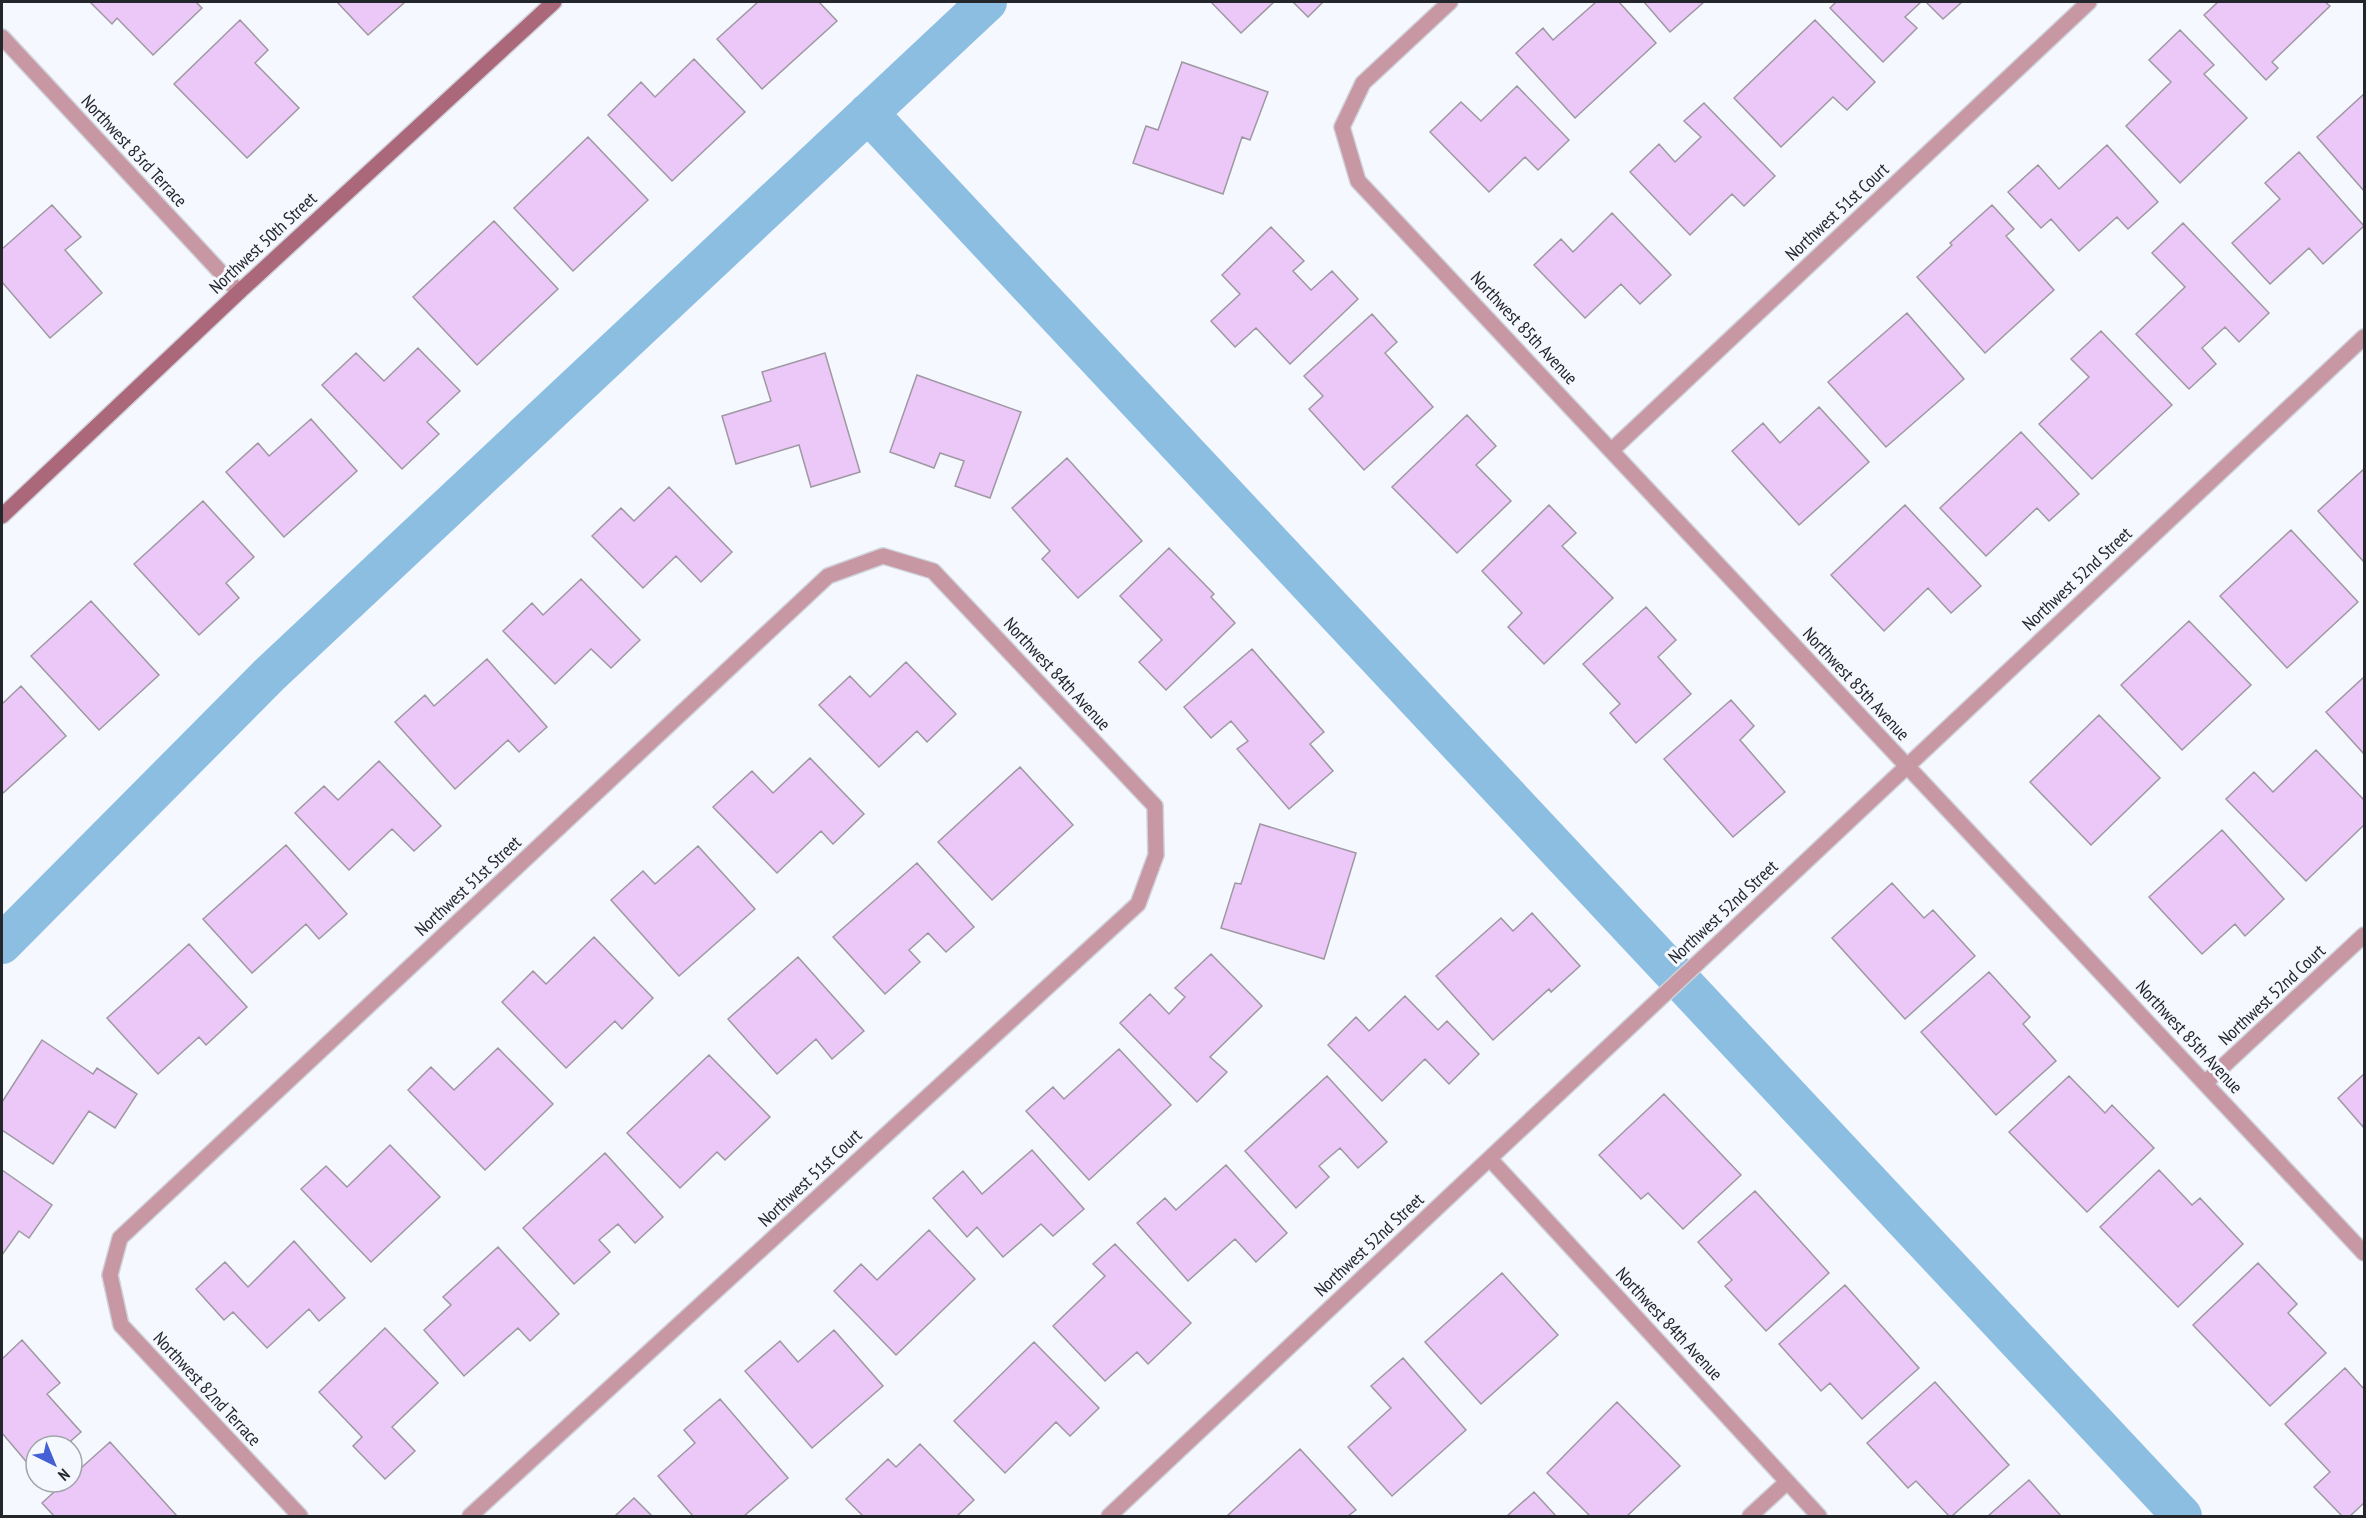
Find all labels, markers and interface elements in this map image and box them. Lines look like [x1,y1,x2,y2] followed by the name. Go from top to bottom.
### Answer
[77,90,192,212] street label: Northwest 83rd Terrace
[1780,158,1893,265] street label: Northwest 51st Court
[204,187,321,298] street label: Northwest 50th Street
[1466,266,1583,389] street label: Northwest 85th Avenue
[2017,522,2136,635] street label: Northwest 52nd Street
[999,612,1116,735] street label: Northwest 84th Avenue
[1798,622,1915,745] street label: Northwest 85th Avenue
[410,831,526,941] street label: Northwest 51st Street
[1663,855,1782,968] street label: Northwest 52nd Street
[2213,939,2330,1050] street label: Northwest 52nd Court
[2131,975,2248,1098] street label: Northwest 85th Avenue
[753,1124,866,1231] street label: Northwest 51st Court
[1309,1188,1428,1301] street label: Northwest 52nd Street
[1611,1262,1728,1385] street label: Northwest 84th Avenue
[149,1327,266,1451] street label: Northwest 82nd Terrace
[24,1434,84,1494] north arrow
[54,1465,74,1485] text: N

